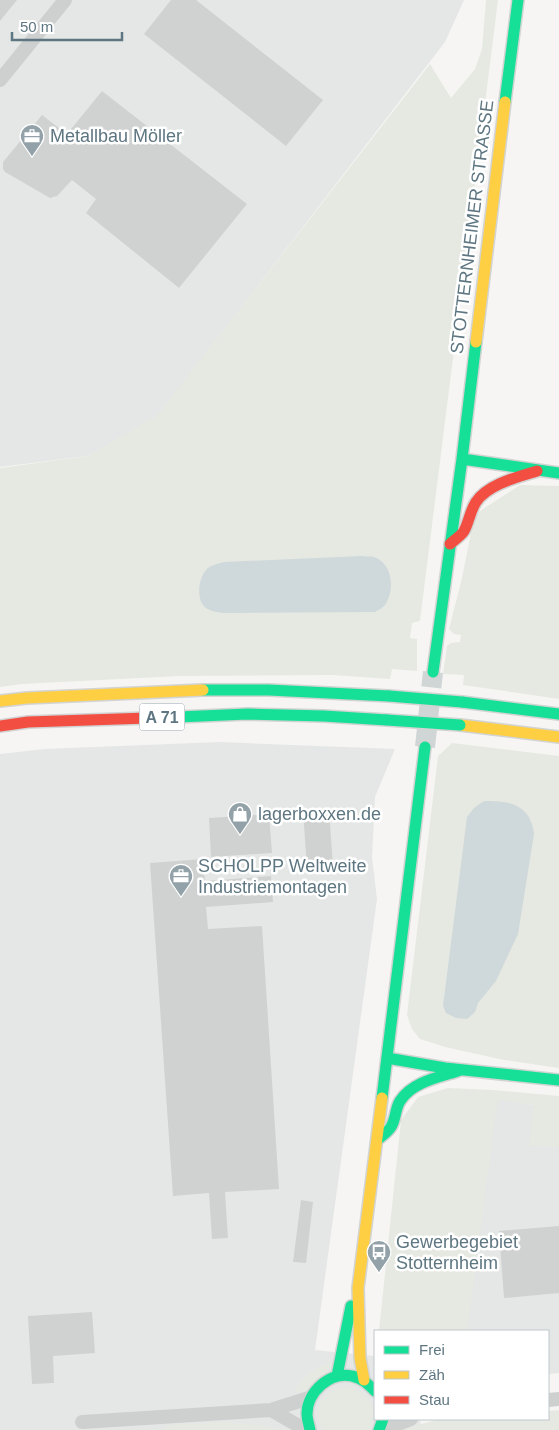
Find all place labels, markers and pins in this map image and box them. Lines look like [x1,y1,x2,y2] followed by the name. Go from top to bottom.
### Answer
[19,123,45,157] office icon: Metallbau Möller
[50,126,182,146] place label: Metallbau Möller
[227,801,253,835] shop icon: lagerboxxen.de
[258,804,381,824] place label: lagerboxxen.de
[198,856,366,897] place label: SCHOLPP Weltweite Industriemontagen
[168,863,194,897] office icon: SCHOLPP Weltweite Industriemontagen
[396,1232,518,1273] place label: Gewerbegebiet Stotternheim
[366,1239,392,1273] bus stop icon: Gewerbegebiet Stotternheim

